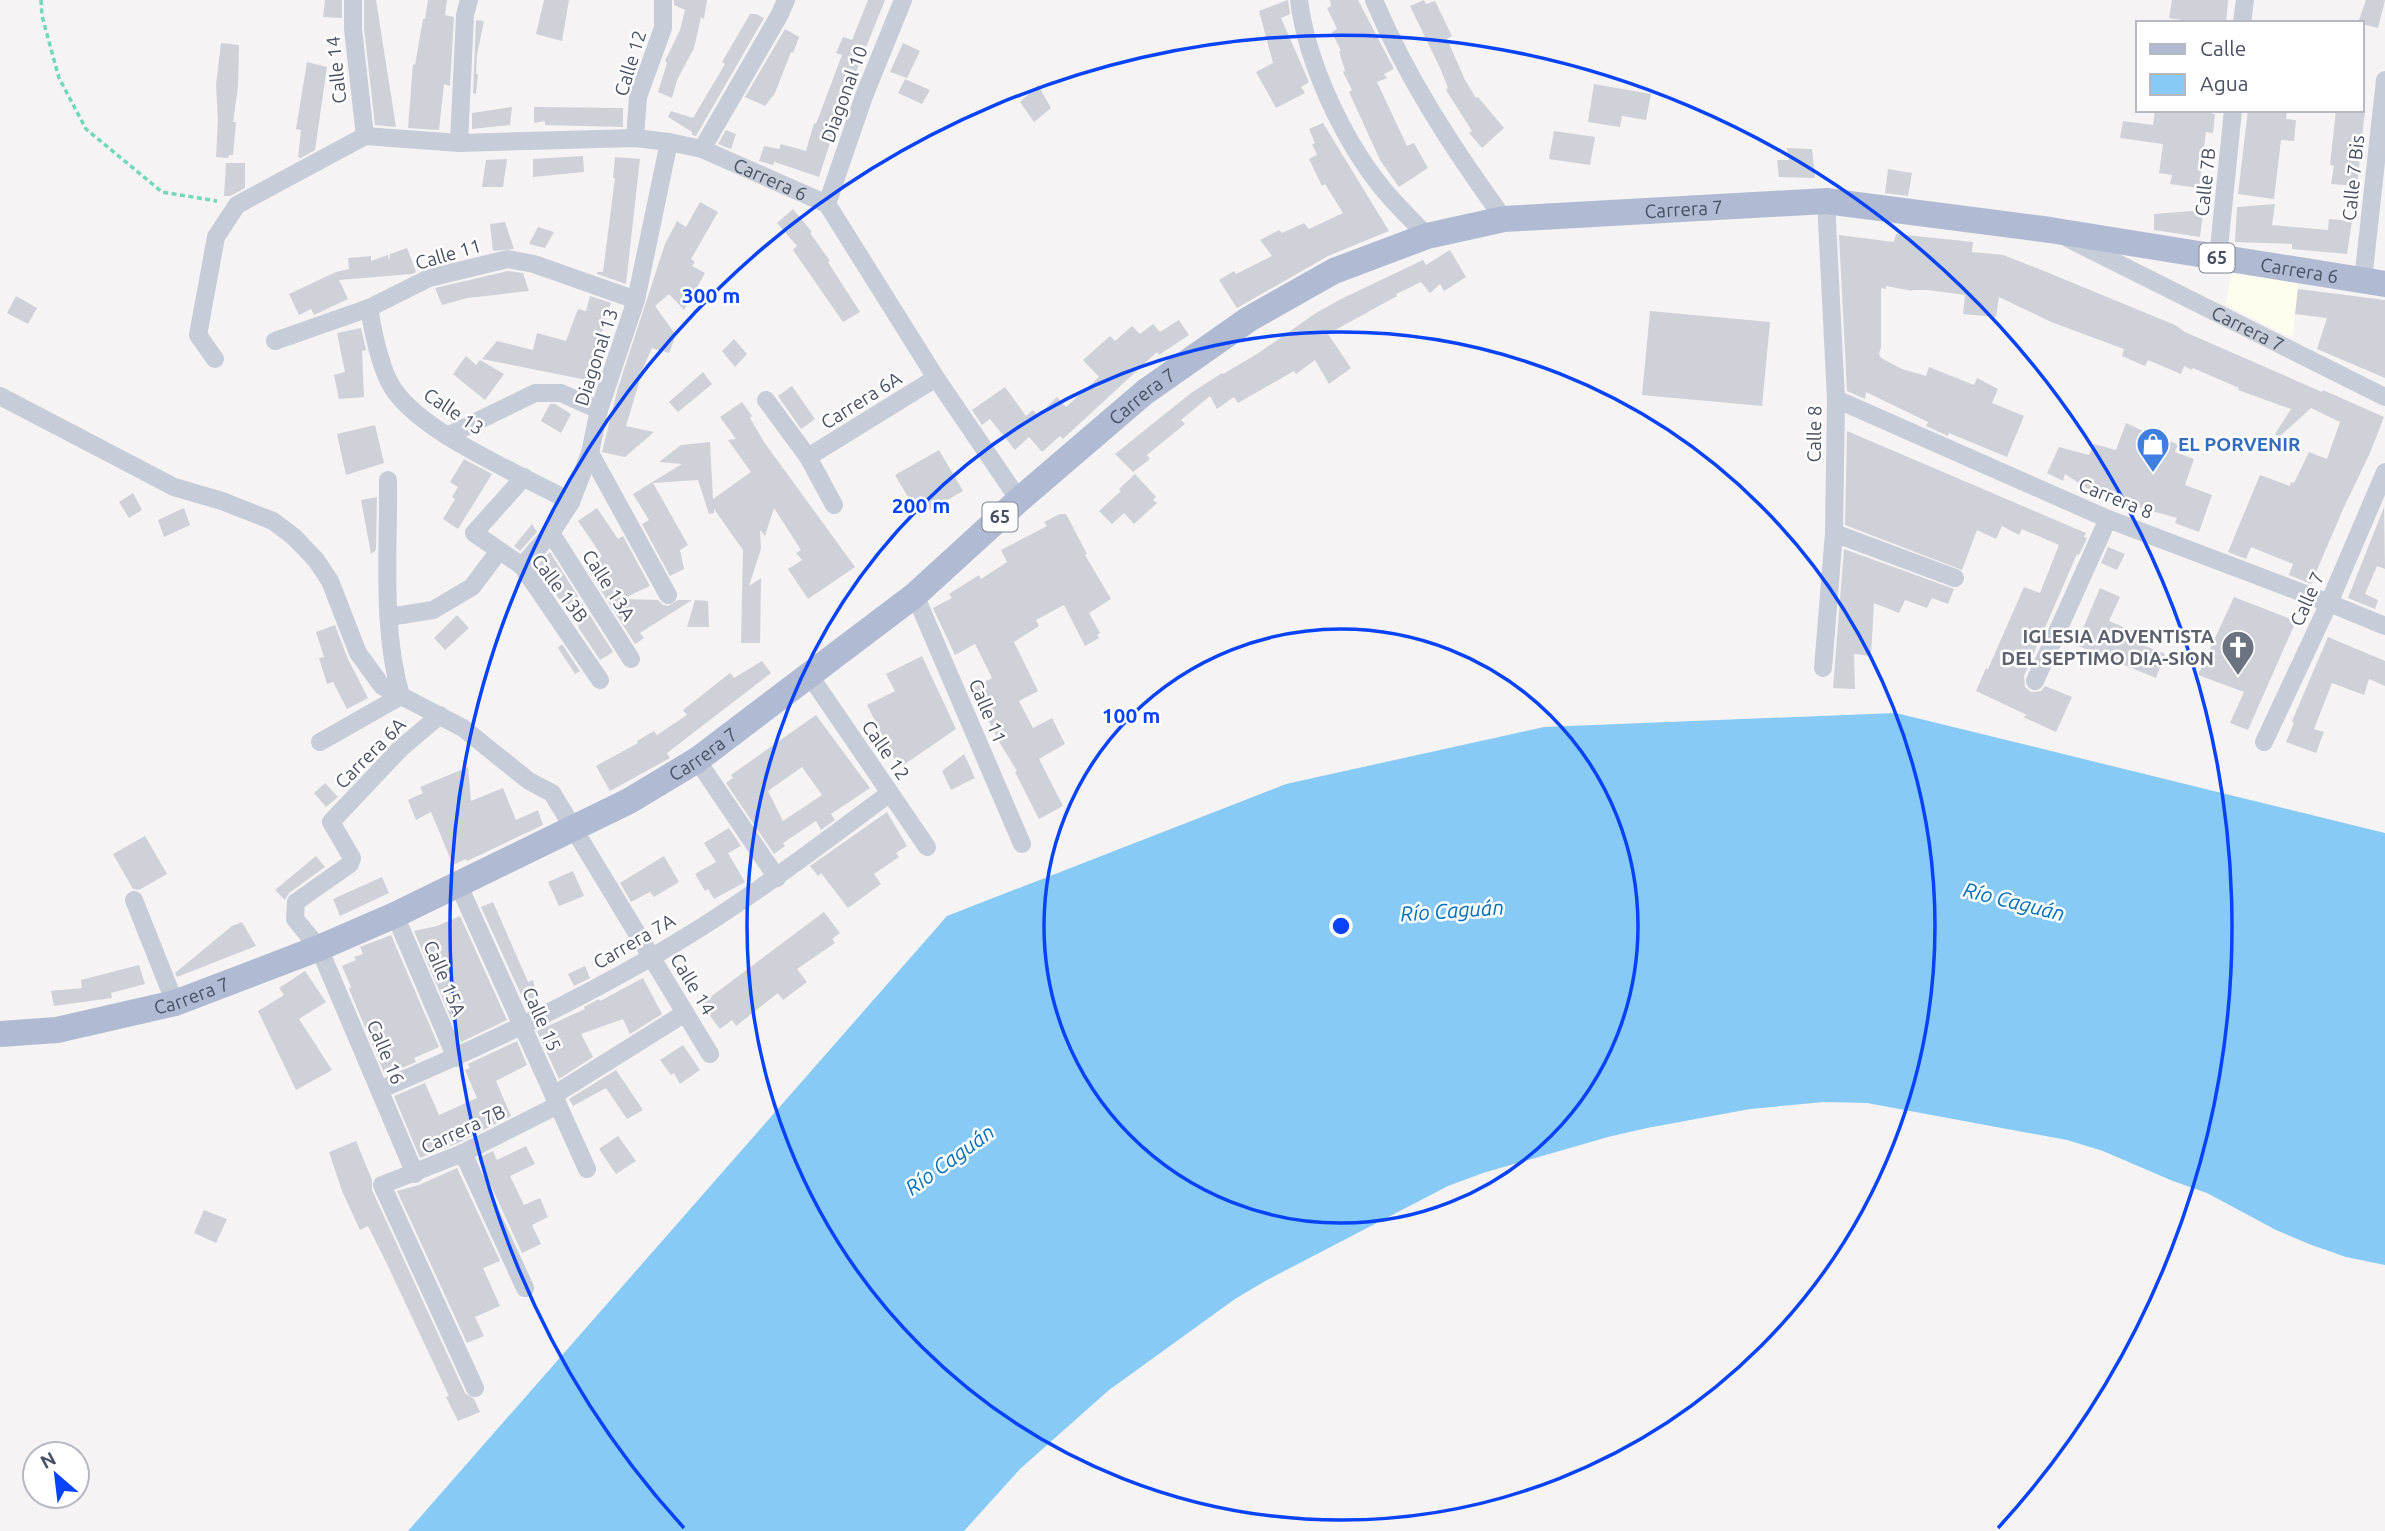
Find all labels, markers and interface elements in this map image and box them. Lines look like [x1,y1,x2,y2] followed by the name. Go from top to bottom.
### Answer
[2136,21,2364,112] legend
[610,27,650,99] street label: Calle 12
[322,35,350,105] street label: Calle 14
[2200,36,2246,60] text: Calle
[816,43,872,145] street label: Diagonal 10
[2200,71,2249,95] text: Agua
[2338,134,2368,222] street label: Calle 7 Bis
[2190,147,2220,217] street label: Calle 7B
[730,153,811,205] street label: Carrera 6
[1644,196,1723,222] street label: Carrera 7
[412,234,484,274] street label: Calle 11
[2200,244,2234,272] road number: 65
[2259,253,2340,287] street label: Carrera 6
[682,283,740,307] text: 300 m
[2208,301,2288,356] street label: Carrera 7
[570,305,622,409] street label: Diagonal 13
[1104,363,1179,429] street label: Carrera 7
[817,366,906,433] street label: Carrera 6A
[420,383,488,439] street label: Calle 13
[1803,405,1825,463] street label: Calle 8
[2134,425,2172,474] shop icon: EL PORVENIR
[2178,433,2301,455] place label: EL PORVENIR
[2076,473,2156,523] street label: Carrera 8
[892,493,950,517] text: 200 m
[982,503,1018,532] road number: 65
[578,545,640,625] street label: Calle 13A
[527,550,593,626] street label: Calle 13B
[2285,569,2329,629] street label: Calle 7
[2001,625,2215,669] place label: IGLESIA ADVENTISTA DEL SEPTIMO DIA-SION
[2219,628,2257,677] church icon: IGLESIA ADVENTISTA DEL SEPTIMO DIA-SION
[965,676,1011,746] street label: Calle 11
[1102,703,1160,727] text: 100 m
[330,713,410,793] street label: Carrera 6A
[858,716,914,784] street label: Calle 12
[665,723,741,785] street label: Carrera 7
[1961,877,2068,925] water label: Río Caguán
[1399,894,1505,926] water label: Río Caguán
[589,908,679,973] street label: Carrera 7A
[1329,914,1353,938] centre of rings
[419,937,471,1020] street label: Calle 15A
[666,949,720,1019] street label: Calle 14
[152,972,232,1018] street label: Carrera 7
[518,984,566,1054] street label: Calle 15
[363,1017,409,1087] street label: Calle 16
[417,1100,509,1158] street label: Carrera 7B
[900,1119,999,1199] water label: Río Caguán
[21,1440,91,1510] north arrow
[37,1447,59,1473] text: N

